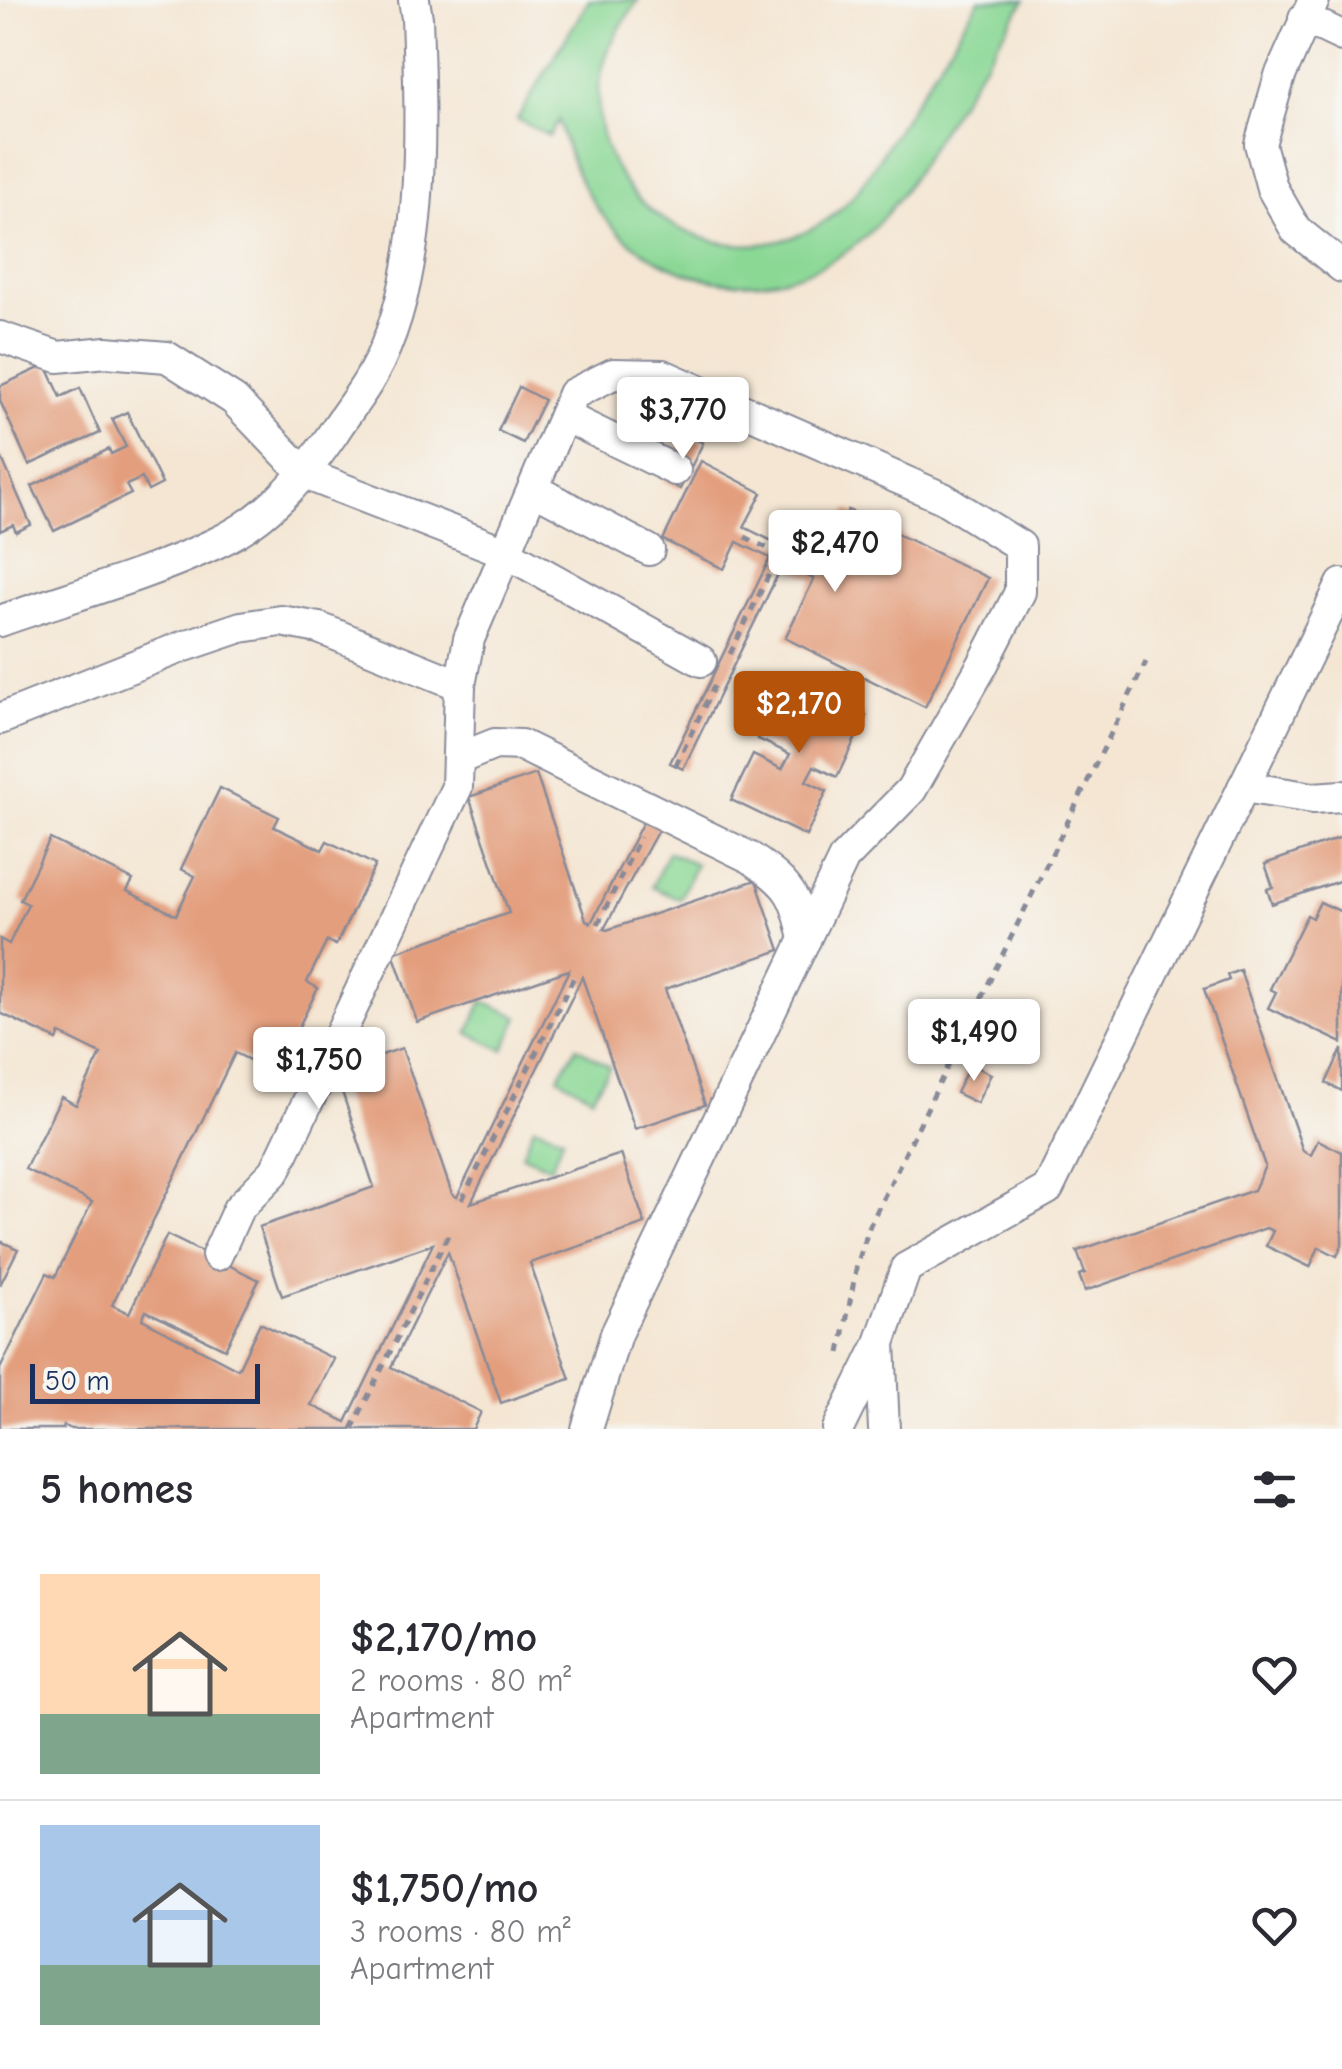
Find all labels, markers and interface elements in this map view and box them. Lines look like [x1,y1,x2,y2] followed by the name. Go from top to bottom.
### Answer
[602,377,764,462] pin: $3,770
[639,391,727,428] text: $3,770
[754,510,916,595] pin: $2,470
[790,524,880,561] text: $2,470
[718,671,880,756] pin: $2,170
[756,685,842,722] text: $2,170
[893,999,1055,1084] pin: $1,490
[930,1013,1018,1050] text: $1,490
[238,1027,400,1112] pin: $1,750
[275,1041,363,1078] text: $1,750
[30,1359,260,1404] scale bar
[45,1365,110,1397] text: 50 m
[1247,1462,1302,1517] icon: filters
[40,1465,193,1514] text: 5 homes
[350,1613,537,1662] text: $2,170/mo
[120,1614,240,1734] icon: home
[1247,1647,1302,1702] icon: heart
[350,1662,571,1699] text: 2 rooms · 80 m²
[350,1699,493,1736] text: Apartment
[350,1864,539,1913] text: $1,750/mo
[120,1865,240,1985] icon: home
[1247,1898,1302,1953] icon: heart
[350,1913,571,1950] text: 3 rooms · 80 m²
[350,1950,493,1987] text: Apartment

